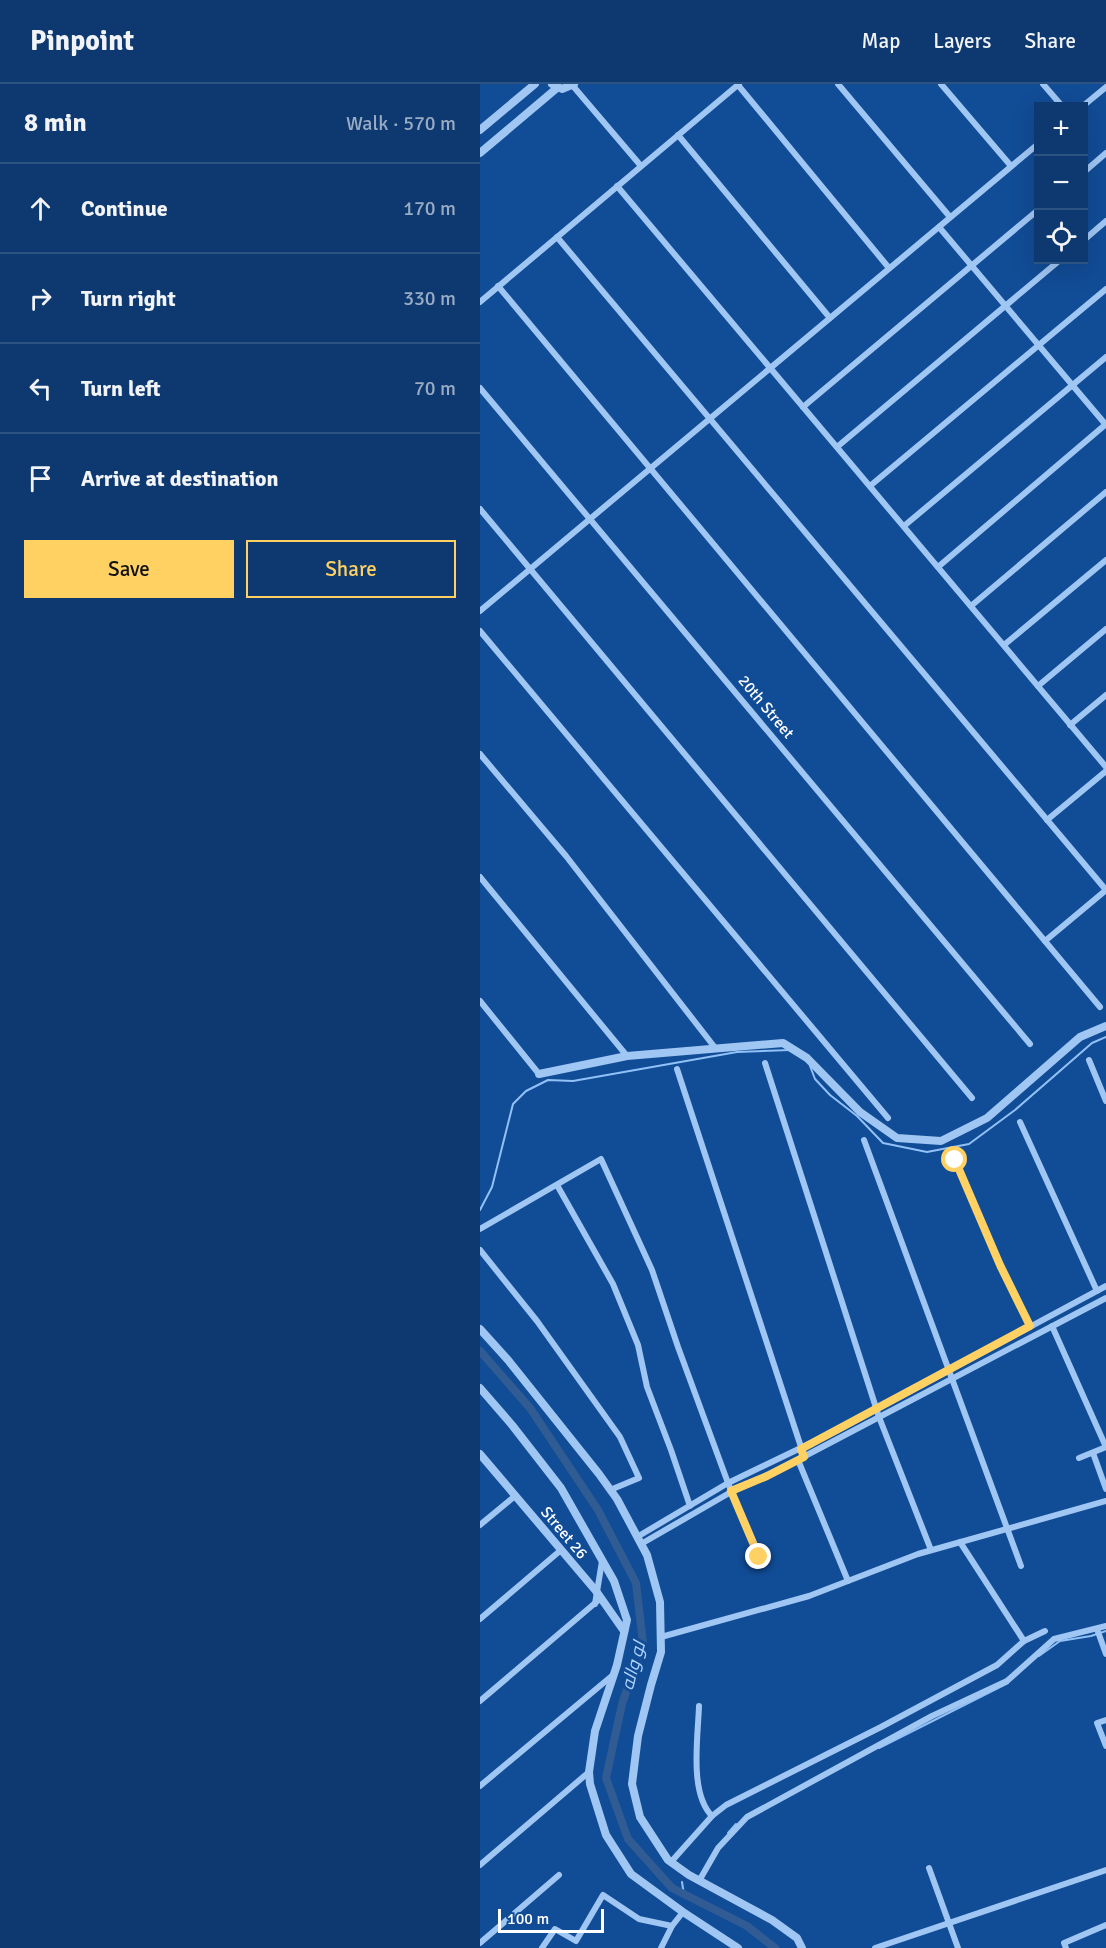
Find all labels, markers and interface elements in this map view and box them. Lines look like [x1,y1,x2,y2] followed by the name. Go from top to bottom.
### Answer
[30,24,134,58] text: Pinpoint
[862,28,900,54] text: Map
[933,28,991,54] text: Layers
[1024,28,1076,54] text: Share
[1034,102,1088,264] map controls
[1034,102,1088,156] button: +
[24,107,87,139] text: 8 min
[346,111,456,136] text: Walk · 570 m
[1034,156,1088,210] button: −
[24,192,57,225] icon: ahead
[81,195,168,222] text: Continue
[403,196,456,221] text: 170 m
[1034,210,1088,264] button: locate
[24,282,57,315] icon: right
[81,285,176,312] text: Turn right
[403,286,456,311] text: 330 m
[24,372,57,405] icon: left
[81,375,161,402] text: Turn left
[414,376,456,401] text: 70 m
[24,462,57,495] icon: arrive
[81,465,278,492] text: Arrive at destination
[24,540,234,598] button: Save
[246,540,456,598] button: Share
[734,671,799,743] street label: 20th Street
[941,1146,967,1172] route start
[536,1503,592,1563] street label: Street 26
[745,1543,771,1569] route end
[616,1637,651,1693] water label: لو واله
[498,1906,604,1934] scale bar
[507,1909,549,1929] text: 100 m

